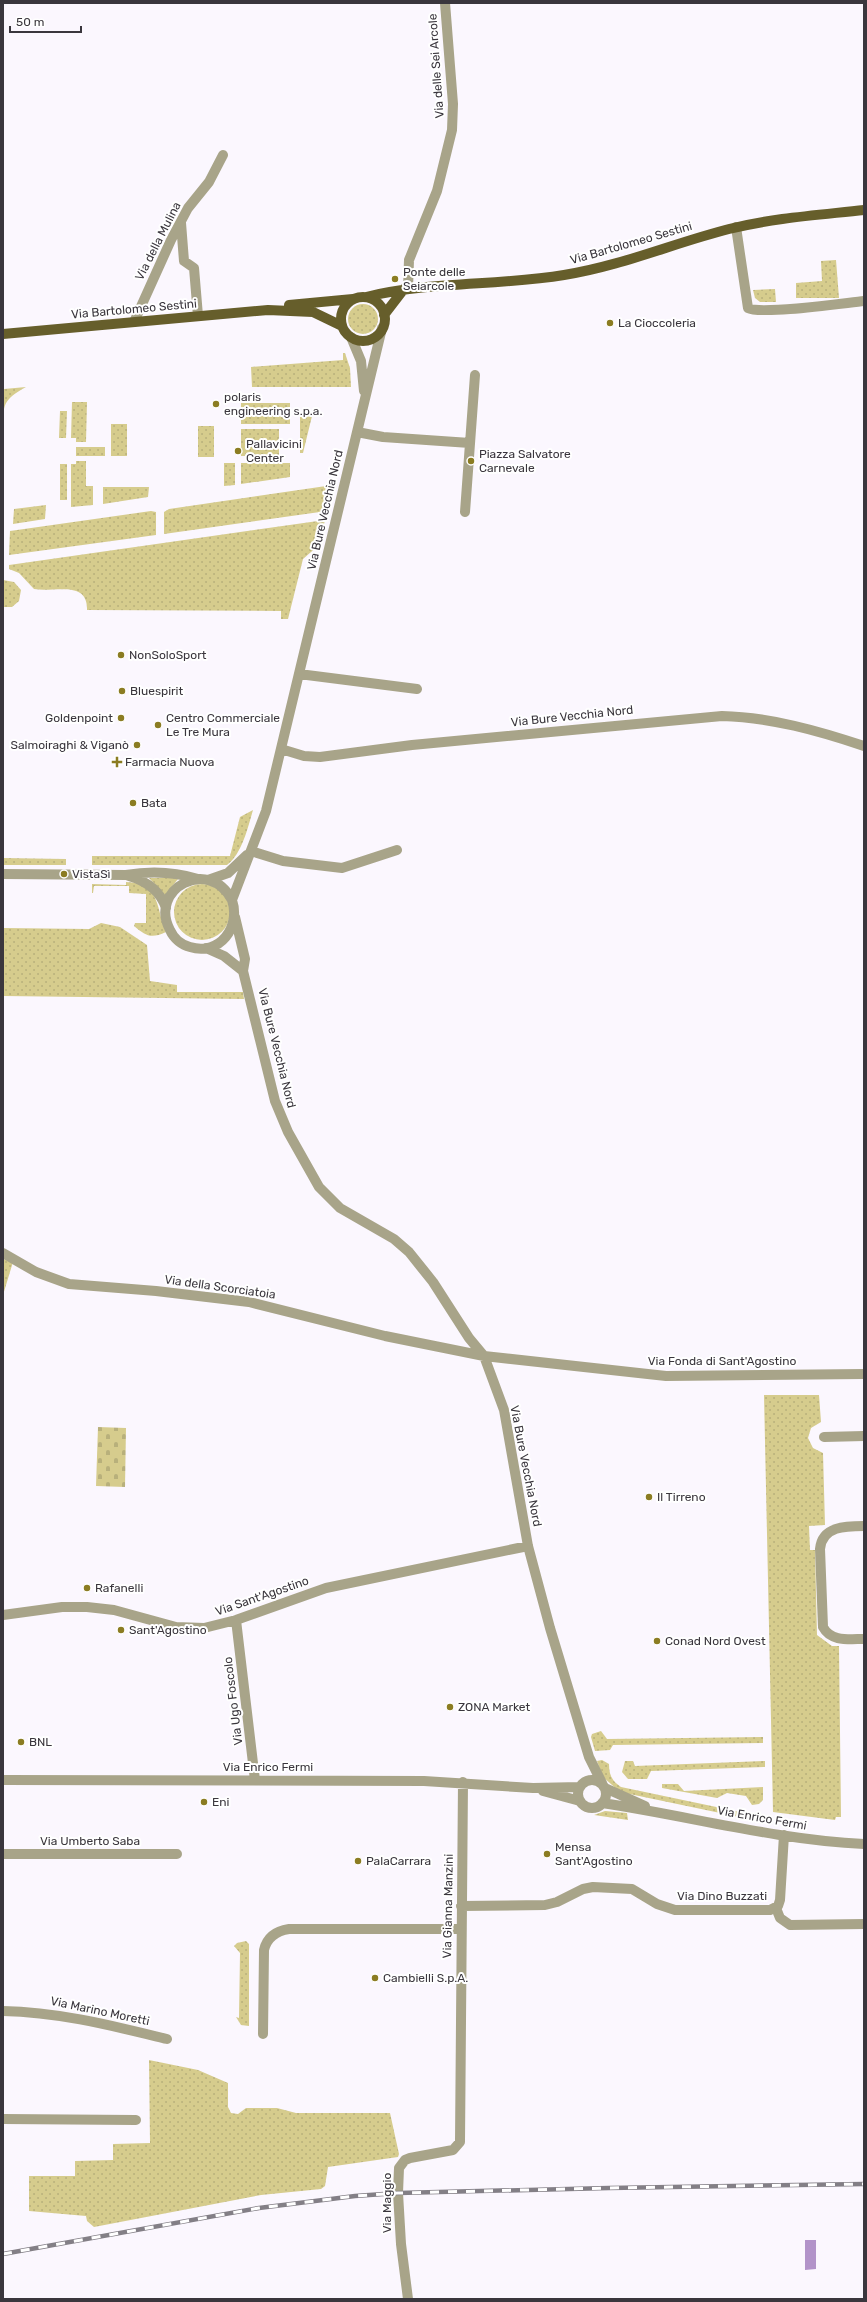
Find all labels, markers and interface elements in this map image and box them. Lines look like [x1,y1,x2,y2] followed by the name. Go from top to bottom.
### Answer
[10,8,81,34] scale bar
[425,13,447,119] street label: Via delle Sei Arcole
[16,15,44,29] text: 50 m
[132,200,184,282] street label: Via della Mulina
[568,219,694,267] street label: Via Bartolomeo Sestini
[403,265,466,293] place label: Ponte delle Seiarcole
[390,274,400,284] marker: Ponte delle Seiarcole
[71,297,198,321] street label: Via Bartolomeo Sestini
[618,316,696,330] place label: La Cioccoleria
[605,318,615,328] marker: La Cioccoleria
[224,390,322,418] place label: polaris engineering s.p.a.
[211,399,221,409] marker: polaris engineering s.p.a.
[246,437,302,465] place label: Pallavicini Center
[233,446,243,456] marker: Pallavicini Center
[479,447,571,475] place label: Piazza Salvatore Carnevale
[304,448,346,572] street label: Via Bure Vecchia Nord
[466,456,476,466] marker: Piazza Salvatore Carnevale
[129,648,207,662] place label: NonSoloSport
[116,650,126,660] marker: NonSoloSport
[130,684,184,698] place label: Bluespirit
[117,686,127,696] marker: Bluespirit
[510,703,634,729] street label: Via Bure Vecchia Nord
[45,711,113,725] place label: Goldenpoint
[166,711,280,739] place label: Centro Commerciale Le Tre Mura
[116,713,126,723] marker: Goldenpoint
[153,720,163,730] marker: Centro Commerciale Le Tre Mura
[11,738,129,752] place label: Salmoiraghi & Viganò
[132,740,142,750] marker: Salmoiraghi & Viganò
[125,755,215,769] place label: Farmacia Nuova
[112,757,122,767] marker: Farmacia Nuova
[141,796,167,810] place label: Bata
[128,798,138,808] marker: Bata
[72,867,111,881] place label: VistaSì
[59,869,69,879] marker: VistaSì
[255,987,299,1109] street label: Via Bure Vecchia Nord
[163,1272,277,1302] street label: Via della Scorciatoia
[648,1354,796,1368] street label: Via Fonda di Sant'Agostino
[507,1404,545,1528] street label: Via Bure Vecchia Nord
[657,1490,706,1504] place label: Il Tirreno
[644,1492,654,1502] marker: Il Tirreno
[213,1573,311,1619] street label: Via Sant'Agostino
[95,1581,143,1595] place label: Rafanelli
[82,1583,92,1593] marker: Rafanelli
[129,1623,207,1637] place label: Sant'Agostino
[116,1625,126,1635] marker: Sant'Agostino
[665,1634,766,1648] place label: Conad Nord Ovest
[652,1636,662,1646] marker: Conad Nord Ovest
[221,1656,245,1746] street label: Via Ugo Foscolo
[458,1700,531,1714] place label: ZONA Market
[445,1702,455,1712] marker: ZONA Market
[29,1735,52,1749] place label: BNL
[16,1737,26,1747] marker: BNL
[223,1760,313,1774] street label: Via Enrico Fermi
[212,1795,230,1809] place label: Eni
[199,1797,209,1807] marker: Eni
[716,1803,808,1833] street label: Via Enrico Fermi
[40,1834,140,1848] street label: Via Umberto Saba
[555,1840,633,1868] place label: Mensa Sant'Agostino
[542,1849,552,1859] marker: Mensa Sant'Agostino
[440,1853,456,1958] street label: Via Gianna Manzini
[366,1854,431,1868] place label: PalaCarrara
[353,1856,363,1866] marker: PalaCarrara
[677,1889,767,1903] street label: Via Dino Buzzati
[383,1971,468,1985] place label: Cambielli S.p.A.
[370,1973,380,1983] marker: Cambielli S.p.A.
[49,1994,151,2028] street label: Via Marino Moretti
[380,2173,394,2233] street label: Via Maggio

